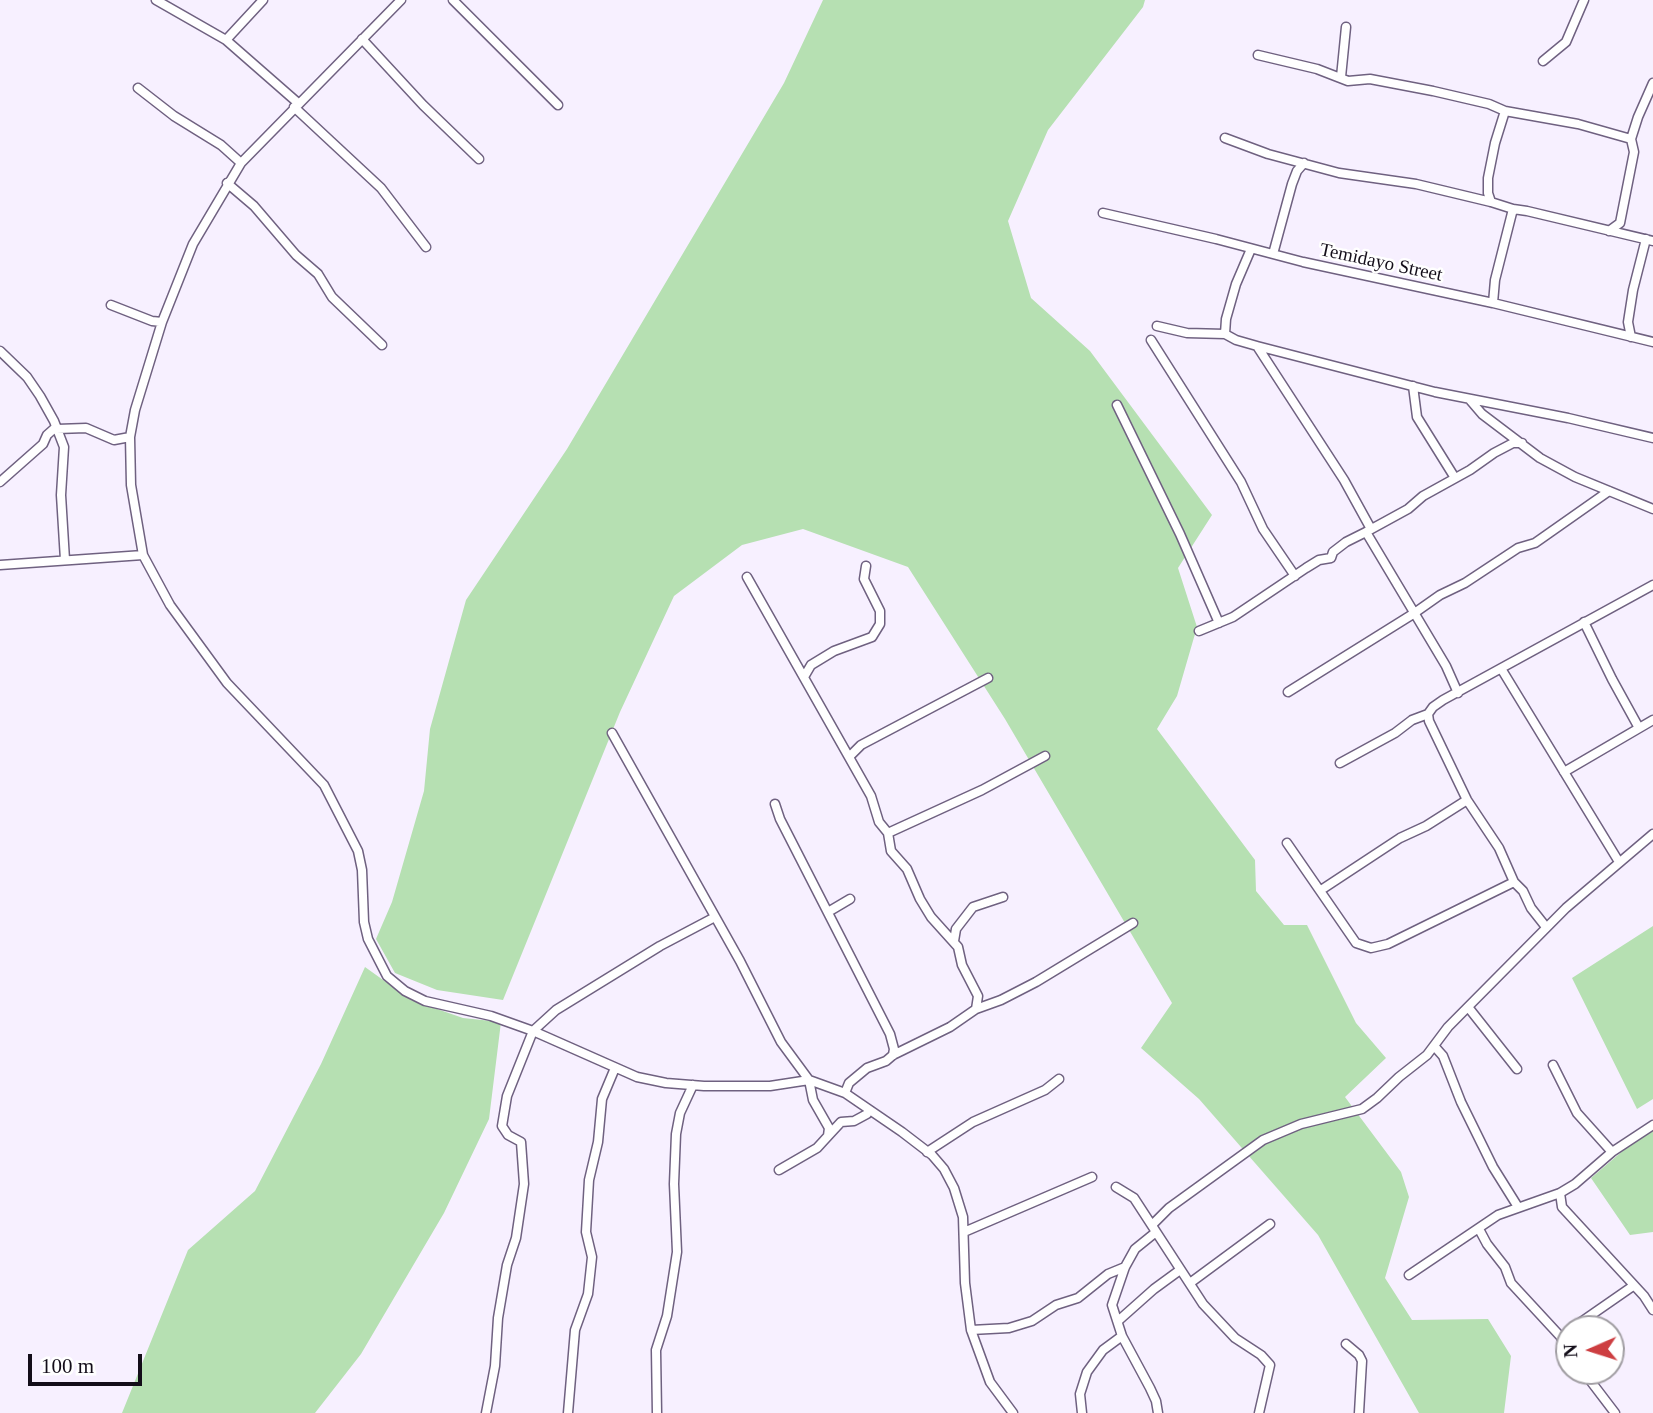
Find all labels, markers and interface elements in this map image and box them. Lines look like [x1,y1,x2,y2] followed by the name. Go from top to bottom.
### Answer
[1318,239,1444,287] street label: Temidayo Street
[1555,1315,1625,1385] north arrow
[32,1340,145,1384] scale bar
[1560,1344,1581,1358] text: N
[41,1354,94,1378] text: 100 m

